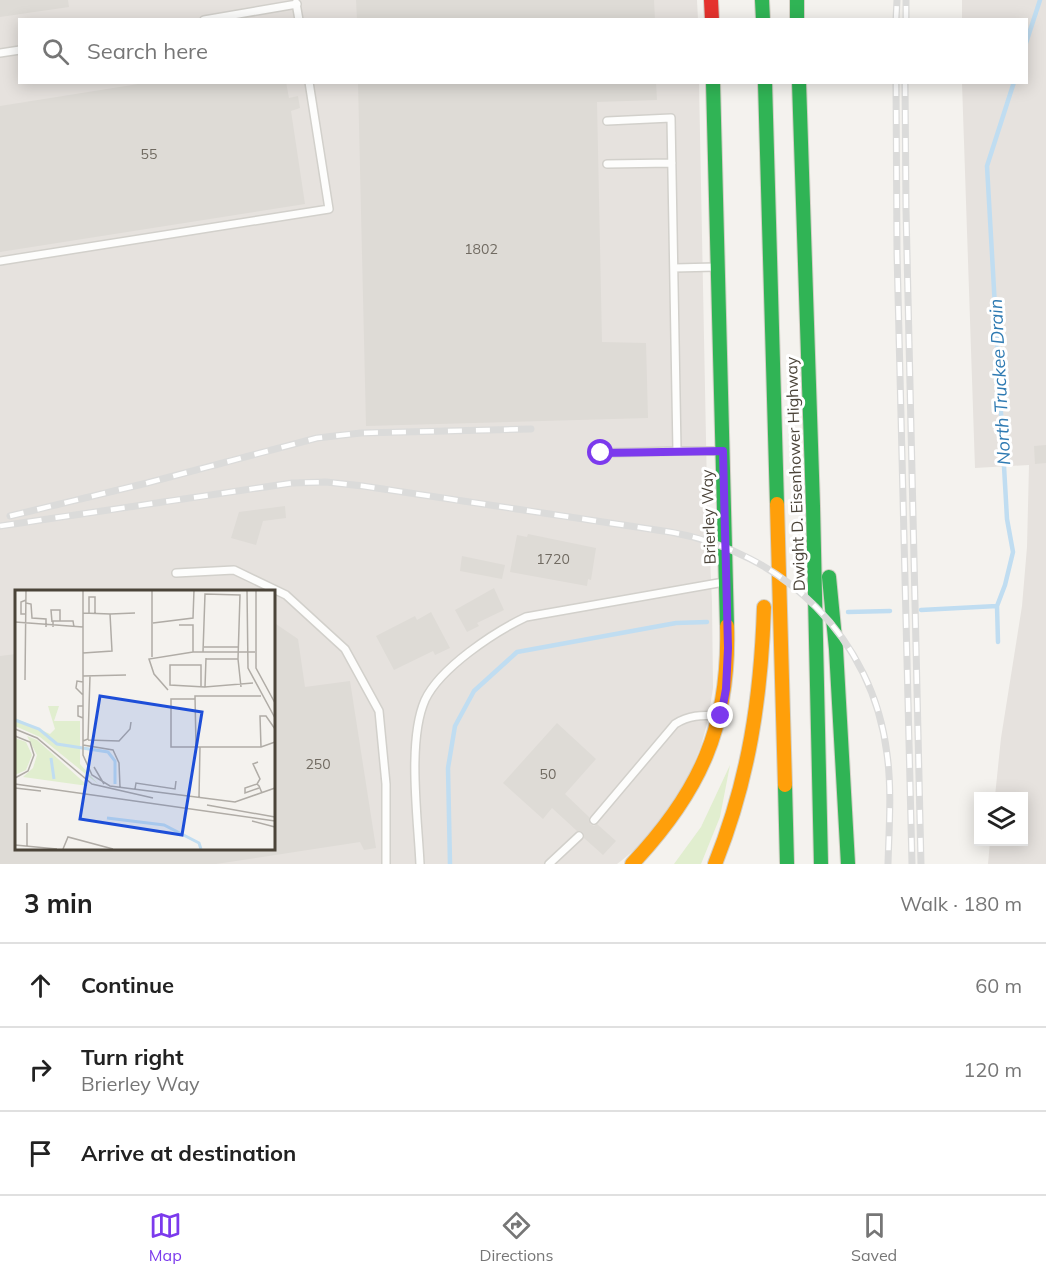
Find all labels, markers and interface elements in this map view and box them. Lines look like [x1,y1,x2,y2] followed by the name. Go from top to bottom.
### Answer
[18,18,1028,84] search box
[39,35,72,68] icon: search
[87,37,208,65] text: Search here
[141,145,157,163] house number: 55
[464,240,498,258] house number: 1802
[984,298,1015,466] water label: North Truckee Drain
[781,356,809,592] street label: Dwight D. Eisenhower Highway
[587,439,613,465] route start
[696,469,720,565] street label: Brierley Way
[536,550,570,568] house number: 1720
[15,590,274,849] inset map
[707,702,733,728] route end
[305,755,331,773] house number: 250
[540,765,556,783] house number: 50
[974,792,1028,846] map controls
[974,792,1028,846] button: layers
[24,887,93,920] text: 3 min
[900,891,1022,916] text: Walk · 180 m
[24,969,57,1002] icon: ahead
[81,971,174,999] text: Continue
[975,973,1022,998] text: 60 m
[81,1043,184,1071] text: Turn right
[24,1053,57,1086] icon: right
[963,1057,1022,1082] text: 120 m
[81,1071,200,1096] text: Brierley Way
[24,1137,57,1170] icon: arrive
[81,1139,296,1167] text: Arrive at destination
[149,1209,182,1265] tab: Map
[479,1209,553,1265] tab: Directions
[851,1209,897,1265] tab: Saved

